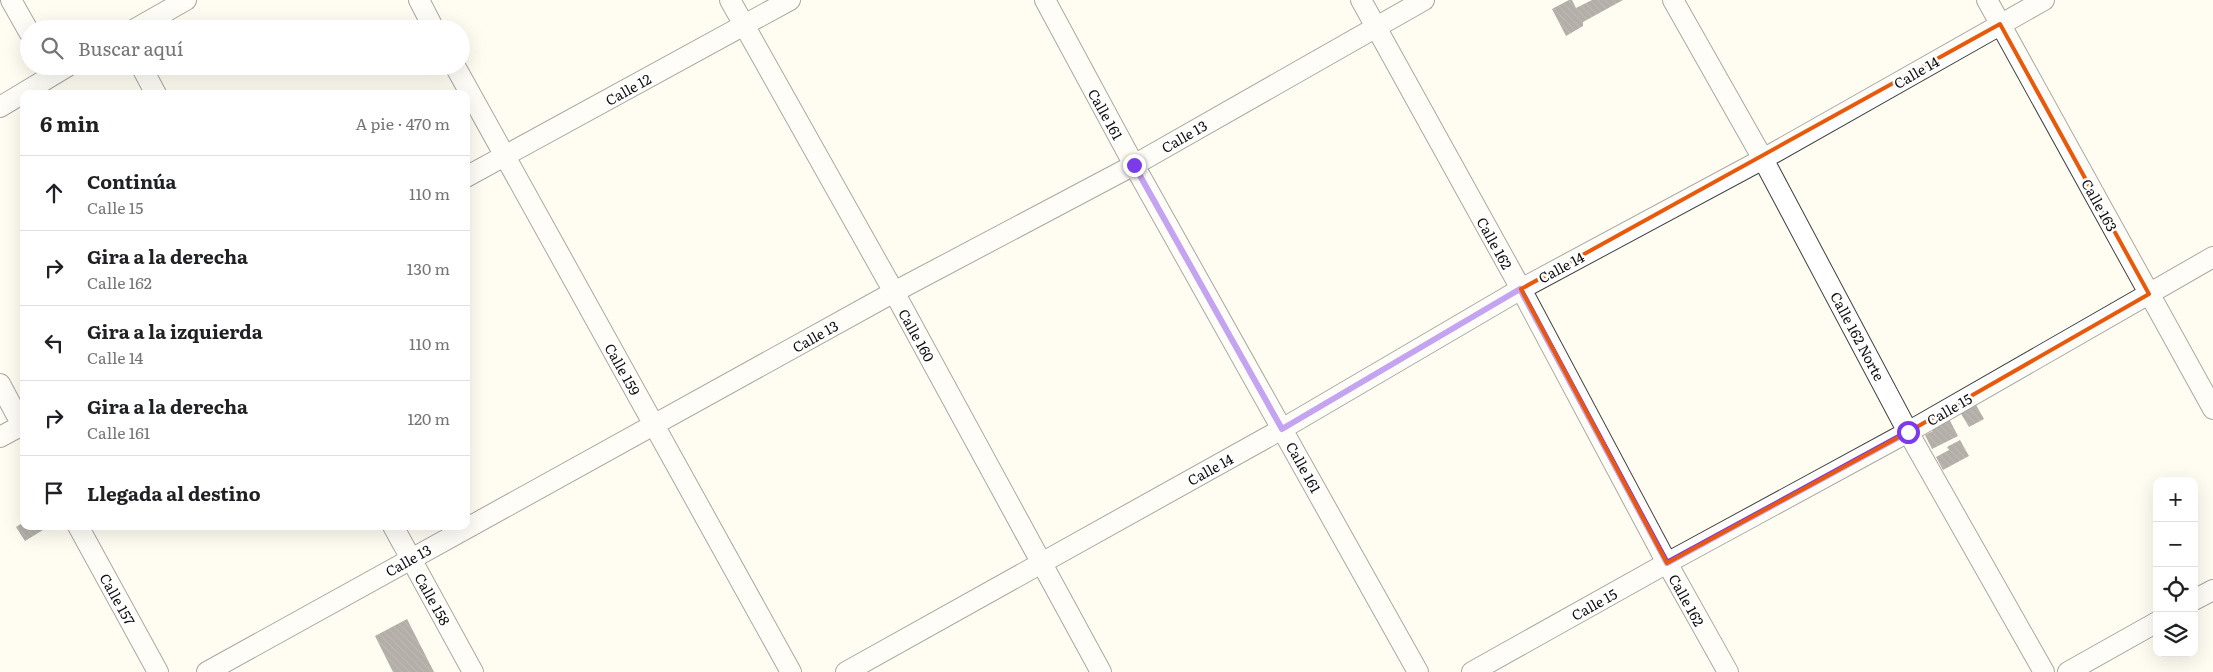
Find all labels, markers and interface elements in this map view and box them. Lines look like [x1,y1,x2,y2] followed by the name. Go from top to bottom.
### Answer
[20,20,470,75] search box
[38,34,66,62] icon: search
[78,34,183,62] text: Buscar aquí
[1890,51,1943,93] street label: Calle 14
[602,68,654,110] street label: Calle 12
[1084,85,1128,143] street label: Calle 161
[40,107,100,138] text: 6 min
[355,111,450,135] text: A pie · 470 m
[1157,115,1211,157] street label: Calle 13
[1123,154,1146,177] route end
[87,167,177,195] text: Continúa
[2077,175,2123,235] street label: Calle 163
[40,179,68,207] icon: ahead
[409,181,450,205] text: 110 m
[87,195,143,219] text: Calle 15
[1472,213,1518,273] street label: Calle 162
[87,242,248,270] text: Gira a la derecha
[1535,246,1588,287] street label: Calle 14
[40,254,68,282] icon: right
[407,256,450,280] text: 130 m
[87,270,152,294] text: Calle 162
[1826,288,1890,384] street label: Calle 162 Norte
[894,305,940,365] street label: Calle 160
[788,315,842,357] street label: Calle 13
[87,317,263,345] text: Gira a la izquierda
[40,329,68,357] icon: left
[409,331,450,355] text: 110 m
[601,339,645,399] street label: Calle 159
[87,345,143,369] text: Calle 14
[1923,388,1975,430] street label: Calle 15
[87,392,248,420] text: Gira a la derecha
[40,404,68,432] icon: right
[407,406,450,430] text: 120 m
[87,420,150,444] text: Calle 161
[1897,421,1920,444] route start
[1282,438,1326,496] street label: Calle 161
[1184,448,1237,490] street label: Calle 14
[2153,477,2198,657] map controls
[2153,477,2198,522] button: +
[40,479,68,507] icon: arrive
[87,479,261,507] text: Llegada al destino
[2153,522,2198,567] button: −
[381,539,435,581] street label: Calle 13
[2153,567,2198,612] button: locate
[410,569,456,629] street label: Calle 158
[96,570,140,628] street label: Calle 157
[1664,570,1710,630] street label: Calle 162
[1568,583,1620,625] street label: Calle 15
[2153,612,2198,657] button: layers

